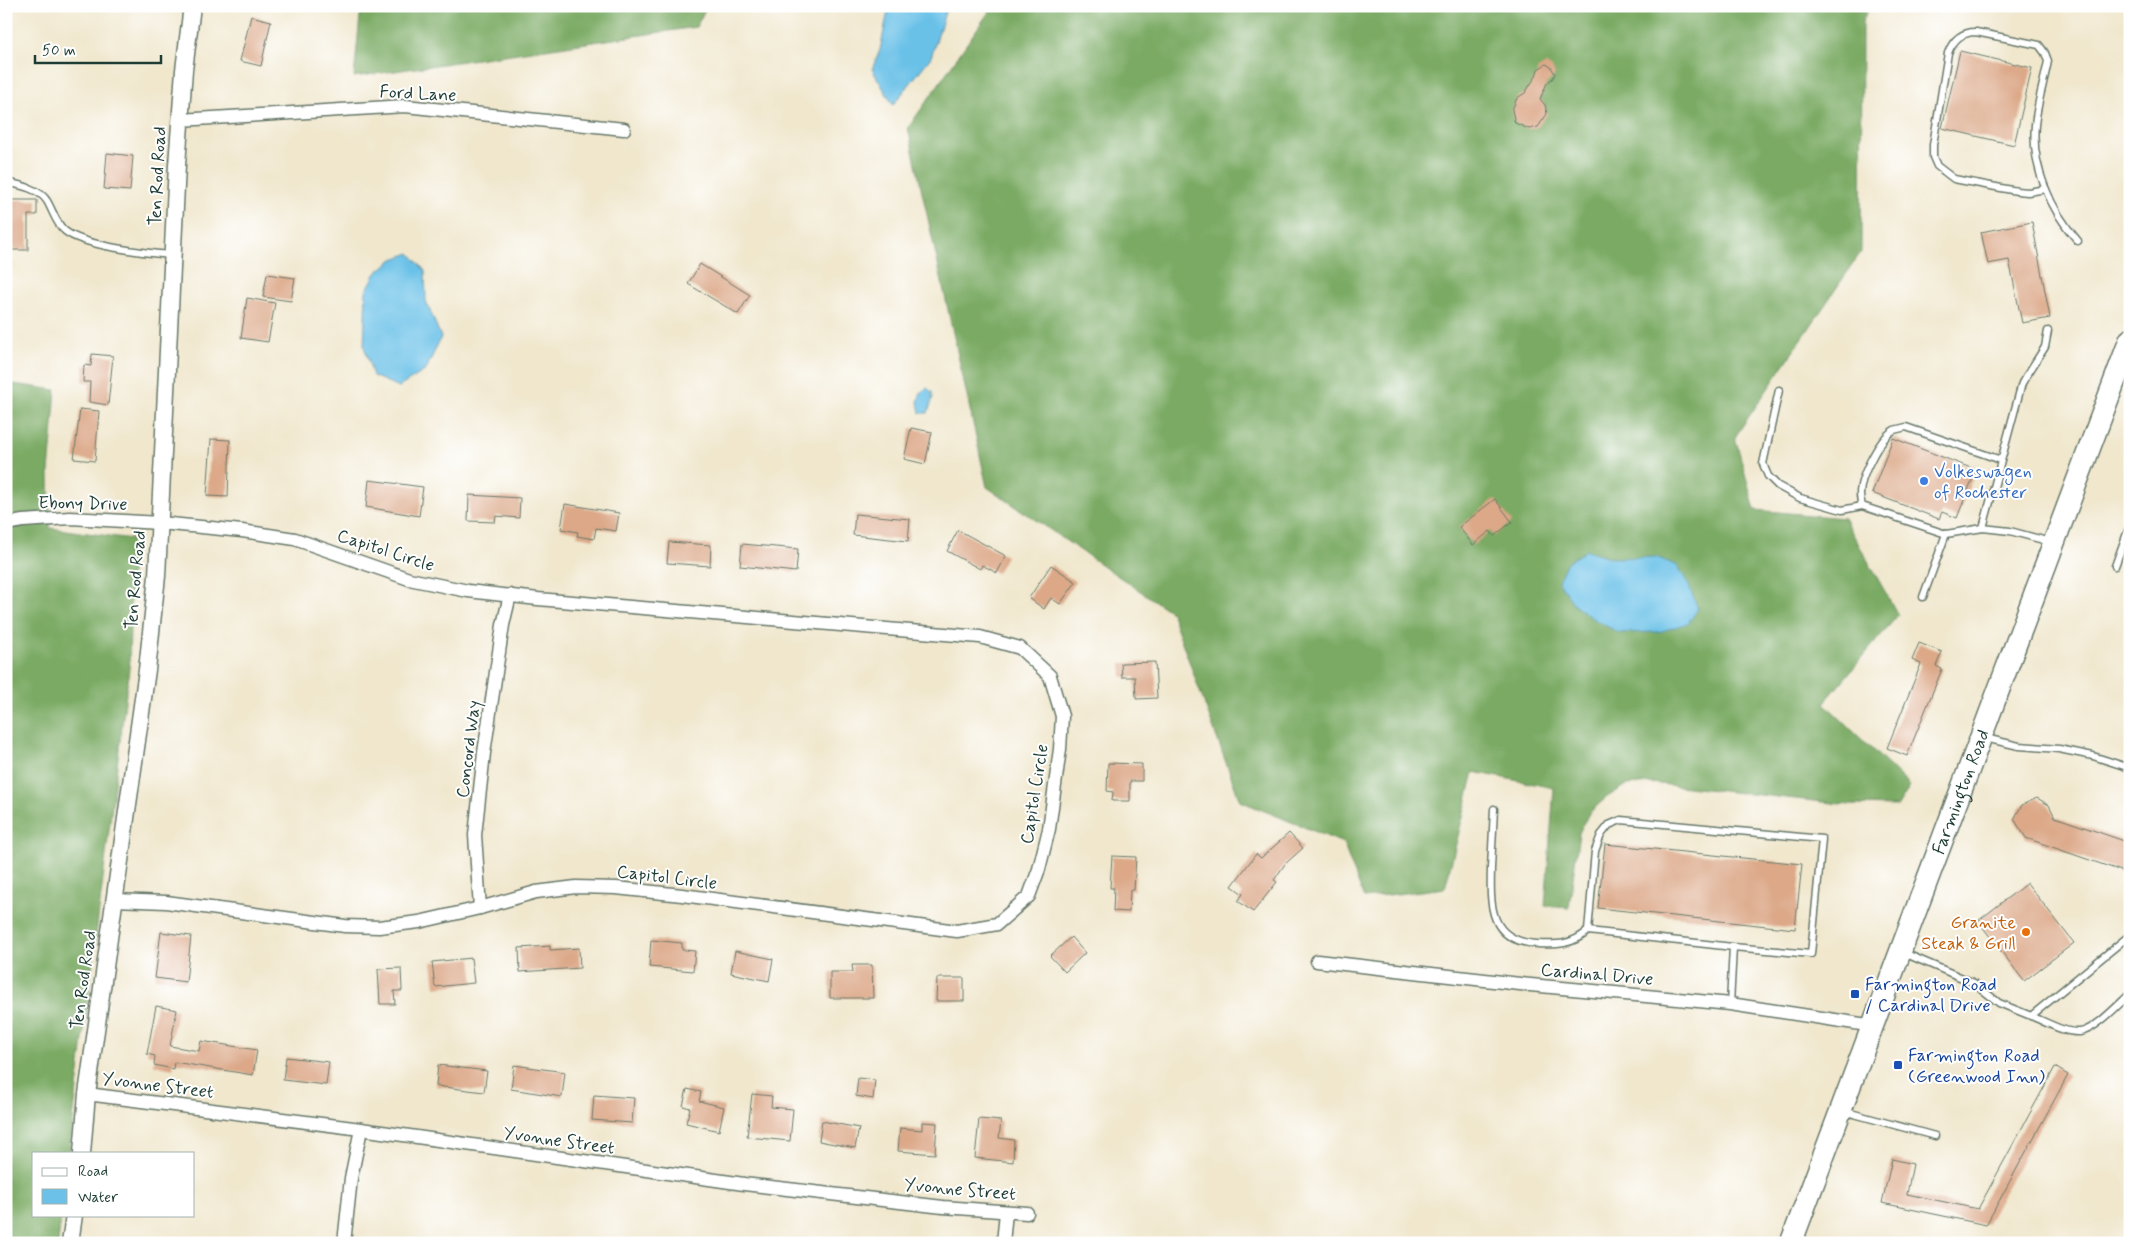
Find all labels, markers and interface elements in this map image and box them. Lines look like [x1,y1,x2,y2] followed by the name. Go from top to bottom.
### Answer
[35,32,161,64] scale bar
[42,41,76,61] text: 50 m
[379,80,457,108] street label: Ford Lane
[143,126,173,226] street label: Ten Rod Road
[1934,460,2032,505] place label: Volkeswagen of Rochester
[1918,475,1930,487] marker: Volkeswagen of Rochester
[38,491,128,517] street label: Ebony Drive
[334,524,437,578] street label: Capitol Circle
[120,529,152,631] street label: Ten Rod Road
[451,699,487,799] street label: Concord Way
[1927,726,1996,858] street label: Farmington Road
[1015,742,1055,846] street label: Capitol Circle
[615,860,718,896] street label: Capitol Circle
[1921,911,2016,956] place label: Granite Steak & Grill
[2020,926,2032,938] marker: Granite Steak & Grill
[65,929,103,1031] street label: Ten Rod Road
[1540,958,1654,992] street label: Cardinal Drive
[1865,973,1997,1018] place label: Farmington Road / Cardinal Drive
[1849,988,1861,1000] marker: Farmington Road / Cardinal Drive
[1908,1044,2046,1089] place label: Farmington Road (Greenwood Inn)
[1892,1059,1904,1071] marker: Farmington Road (Greenwood Inn)
[101,1067,215,1105] street label: Yvonne Street
[502,1121,616,1161] street label: Yvonne Street
[32,1152,195,1216] legend
[78,1162,108,1182] text: Road
[903,1173,1017,1207] street label: Yvonne Street
[78,1188,118,1208] text: Water

